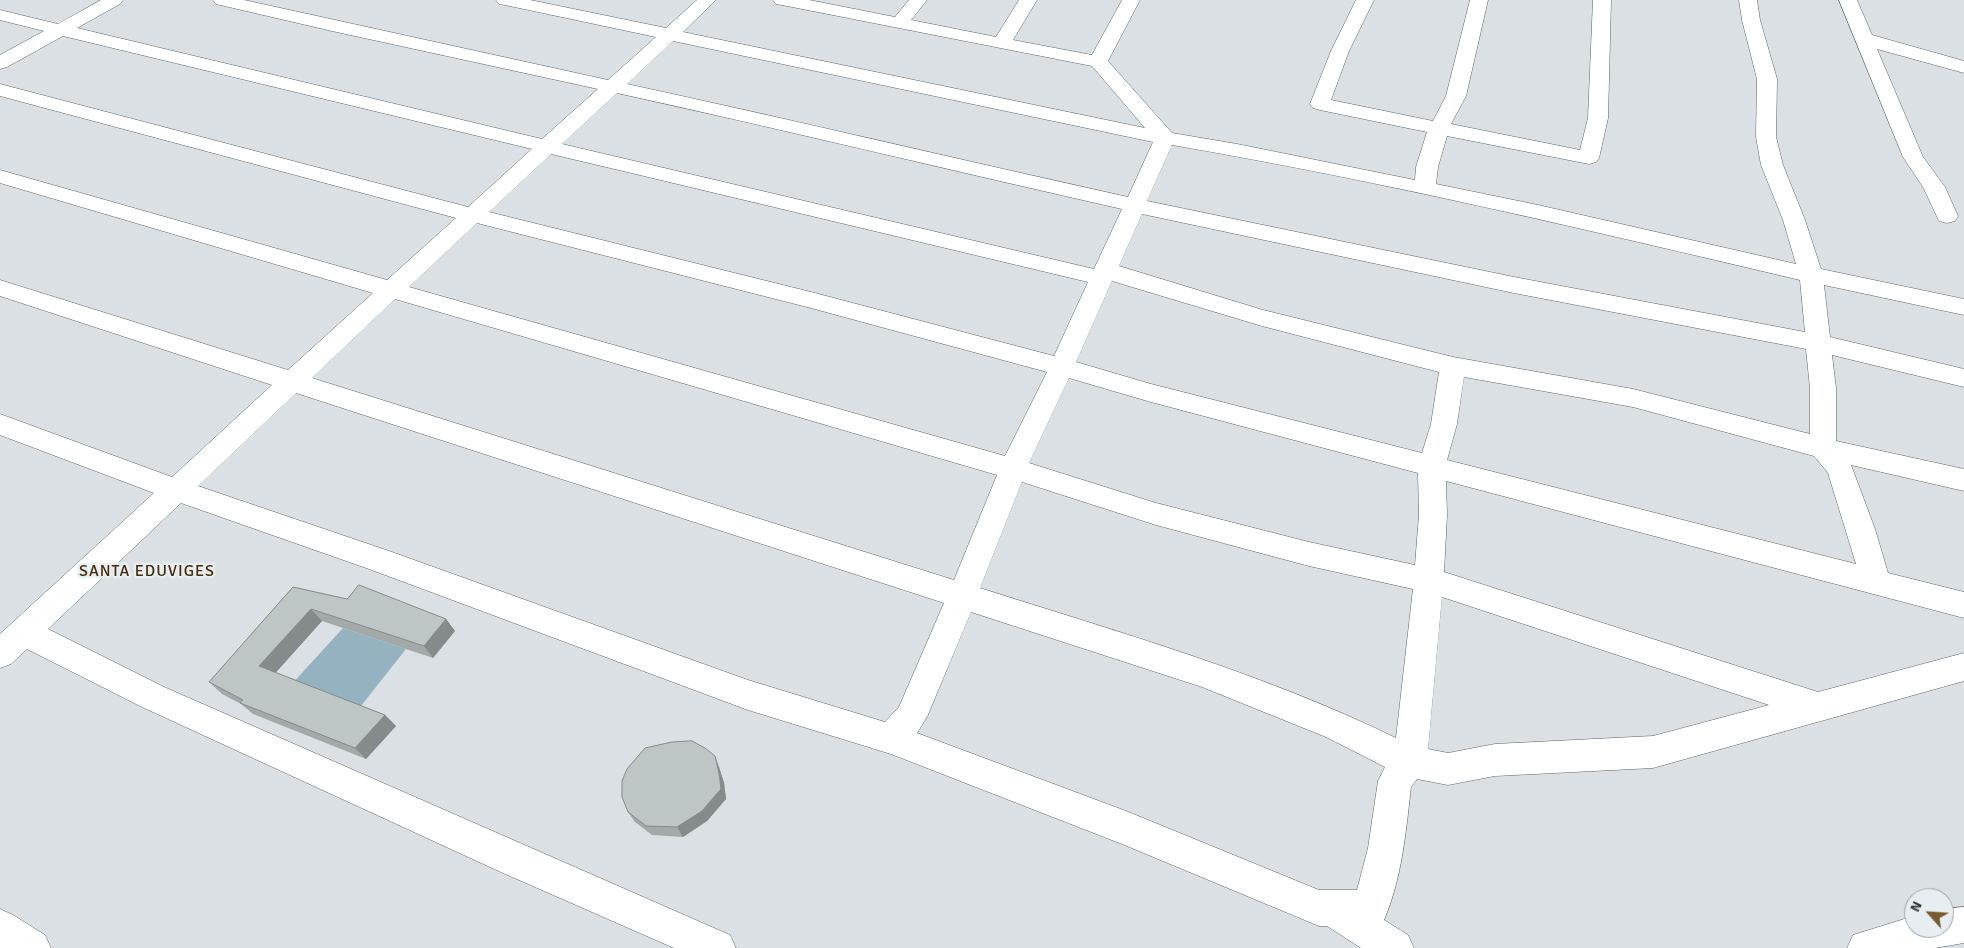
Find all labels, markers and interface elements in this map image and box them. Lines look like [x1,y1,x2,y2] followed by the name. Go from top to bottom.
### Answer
[77,562,217,582] district label: SANTA EDUVIGES
[1904,888,1954,938] north arrow
[1906,899,1926,915] text: N

